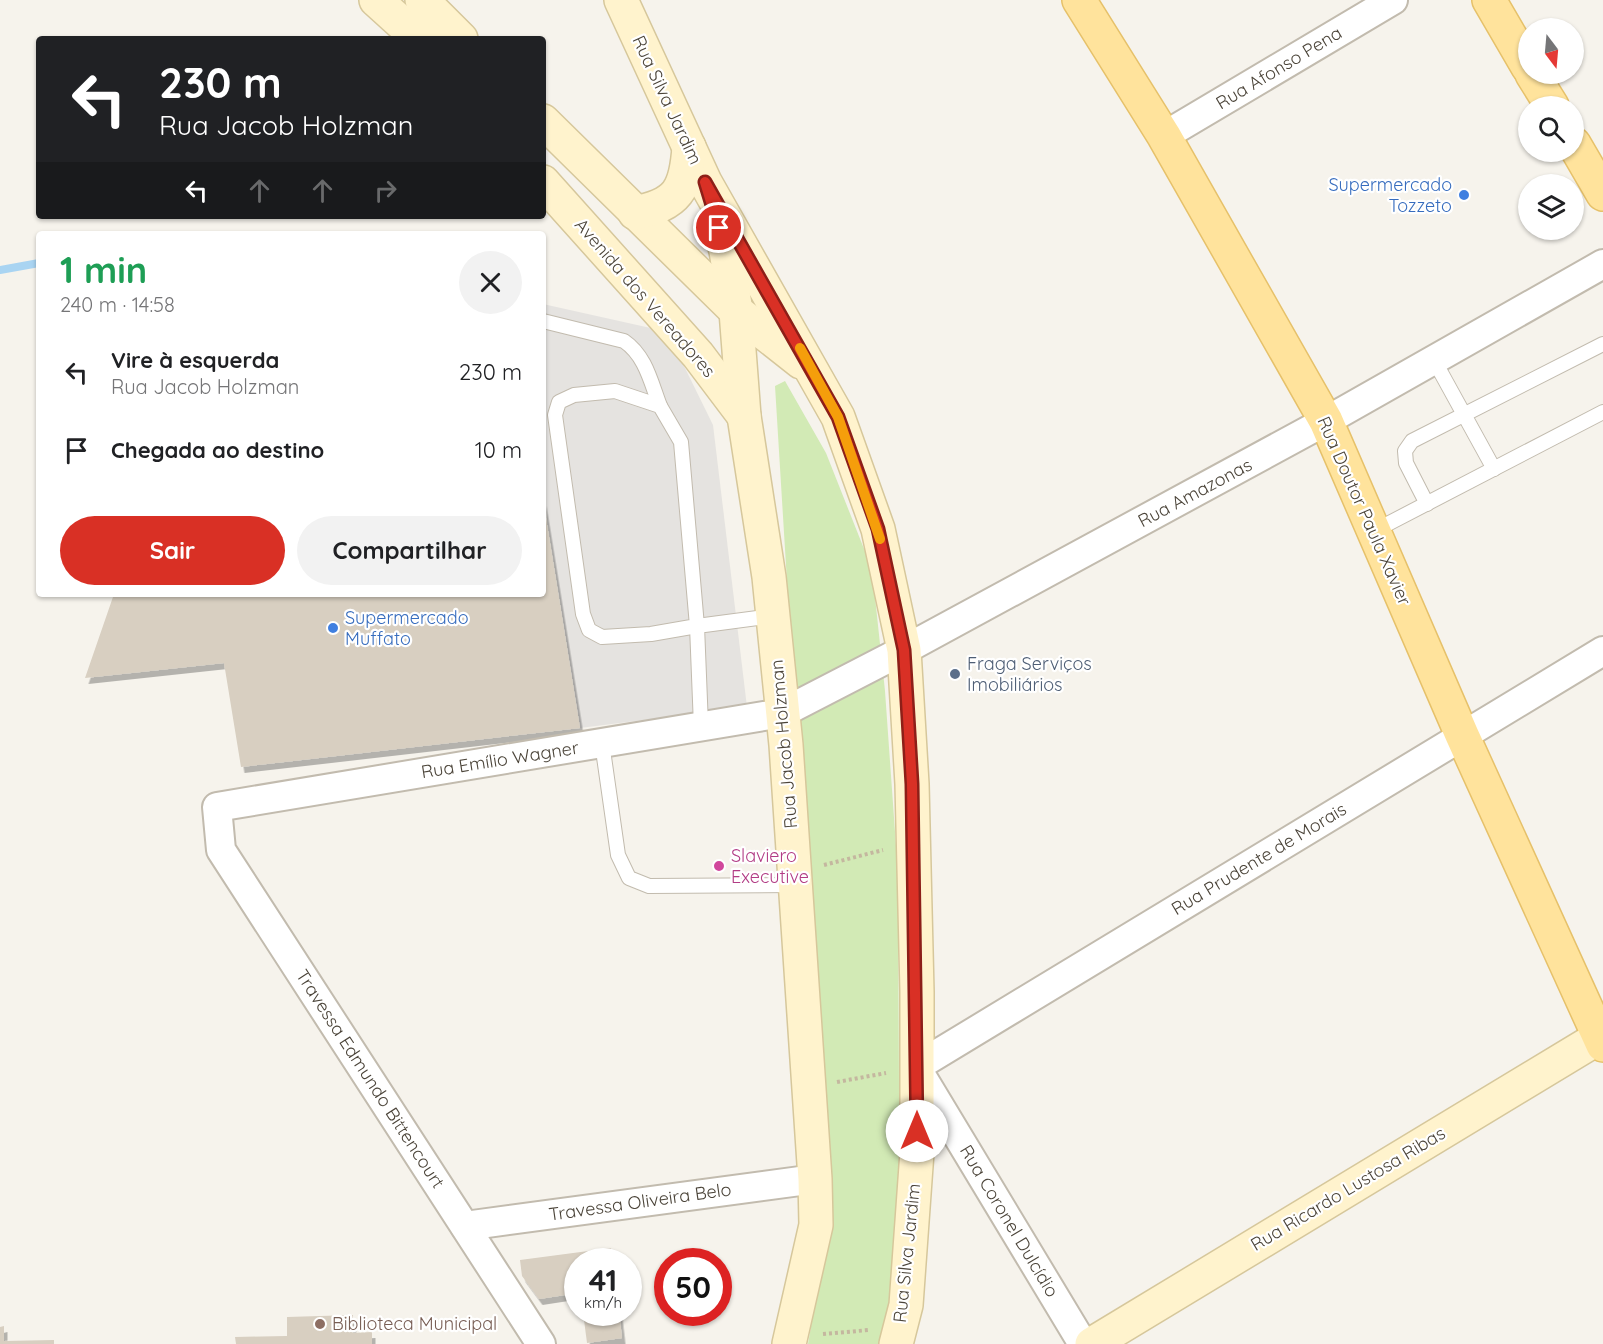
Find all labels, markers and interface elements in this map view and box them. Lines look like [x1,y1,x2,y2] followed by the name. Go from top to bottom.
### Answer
[1518,18,1584,84] north arrow
[1518,18,1584,240] map controls
[1212,21,1346,114] street label: Rua Afonso Pena
[627,32,707,168] street label: Rua Silva Jardim
[159,56,282,109] text: 230 m
[60,60,138,138] icon: left
[1518,96,1584,162] button: search
[159,108,413,142] text: Rua Jacob Holzman
[1329,173,1452,217] place label: Supermercado Tozzeto
[180,174,213,207] icon: left
[243,174,276,207] icon: ahead
[306,174,339,207] icon: ahead
[369,174,402,207] icon: right
[1518,174,1584,240] button: layers
[1457,188,1471,202] marker: Supermercado Tozzeto
[693,202,744,253] pin
[702,211,735,244] icon: arrive
[570,213,721,382] street label: Avenida dos Vereadores
[60,247,147,292] text: 1 min
[459,251,522,314] button: close
[60,292,175,317] text: 240 m · 14:58
[111,346,279,374] text: Vire à esquerda
[60,356,93,389] icon: left
[459,358,522,386] text: 230 m
[111,374,299,399] text: Rua Jacob Holzman
[1312,413,1417,609] street label: Rua Doutor Paula Xavier
[60,434,93,467] icon: arrive
[111,436,324,464] text: Chegada ao destino
[475,436,522,464] text: 10 m
[1134,453,1256,532] street label: Rua Amazonas
[60,516,285,585] button: Sair
[297,516,522,585] button: Compartilhar
[345,606,469,650] place label: Supermercado Muffato
[326,621,340,635] marker: Supermercado Muffato
[967,652,1092,696] place label: Fraga Serviços Imobiliários
[765,659,802,829] street label: Rua Jacob Holzman
[948,667,962,681] marker: Fraga Serviços Imobiliários
[420,736,580,783] street label: Rua Emílio Wagner
[1167,797,1350,920] street label: Rua Prudente de Morais
[731,844,809,888] place label: Slaviero Executive
[712,859,726,873] marker: Slaviero Executive
[291,965,450,1192] street label: Travessa Edmundo Bittencourt
[885,1099,949,1163] position arrow
[1246,1121,1449,1256] street label: Rua Ricardo Lustosa Ribas
[955,1140,1064,1301] street label: Rua Coronel Dulcídio
[547,1177,733,1226] street label: Travessa Oliveira Belo
[888,1182,925,1324] street label: Rua Silva Jardim
[654,1248,732,1326] speed limit sign: 50
[589,1261,617,1299] text: 41
[584,1293,622,1312] text: km/h
[332,1312,497,1335] place label: Biblioteca Municipal
[313,1317,327,1331] marker: Biblioteca Municipal

